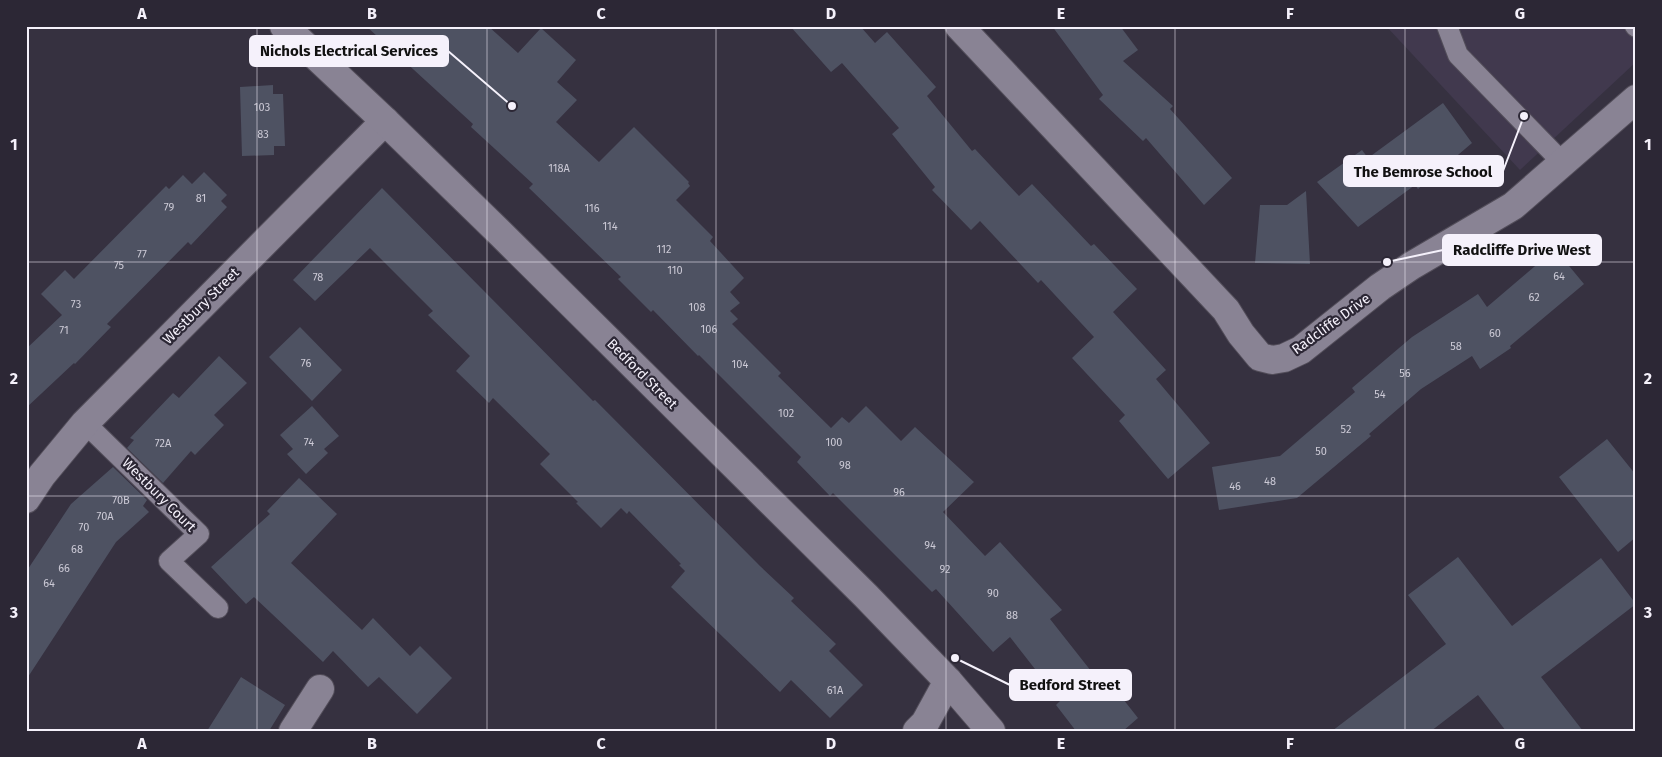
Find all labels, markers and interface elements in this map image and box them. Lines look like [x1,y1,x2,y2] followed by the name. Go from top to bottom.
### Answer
[136,4,147,23] text: A
[367,4,377,23] text: B
[596,4,606,23] text: C
[826,4,836,23] text: D
[1057,4,1065,23] text: E
[1286,4,1294,23] text: F
[1515,4,1525,23] text: G
[250,36,448,66] callout: Nichols Electrical Services
[260,42,438,60] text: Nichols Electrical Services
[254,101,270,114] house number: 103
[257,128,269,141] house number: 83
[10,135,18,154] text: 1
[1644,135,1652,154] text: 1
[1344,156,1503,186] callout: The Bemrose School
[548,162,571,175] house number: 118A
[1354,163,1493,181] text: The Bemrose School
[196,192,206,205] house number: 81
[164,201,174,214] house number: 79
[584,202,600,215] house number: 116
[602,220,618,233] house number: 114
[1443,235,1601,265] callout: Radcliffe Drive West
[1453,241,1591,259] text: Radcliffe Drive West
[657,243,671,256] house number: 112
[137,248,147,261] house number: 77
[114,259,125,272] house number: 75
[159,264,243,348] street label: Westbury Street
[667,264,683,277] house number: 110
[1553,270,1565,283] house number: 64
[313,271,323,284] house number: 78
[1289,290,1373,358] street label: Radcliffe Drive
[1528,291,1540,304] house number: 62
[71,298,81,311] house number: 73
[689,301,705,314] house number: 108
[701,323,718,336] house number: 106
[59,324,69,337] house number: 71
[1489,327,1501,340] house number: 60
[603,335,681,413] street label: Bedford Street
[1450,340,1462,353] house number: 58
[301,357,311,370] house number: 76
[732,358,749,371] house number: 104
[1399,367,1411,380] house number: 56
[10,369,18,388] text: 2
[1644,369,1652,388] text: 2
[1374,388,1386,401] house number: 54
[778,407,794,420] house number: 102
[1341,423,1351,436] house number: 52
[304,436,314,449] house number: 74
[825,436,843,449] house number: 100
[155,437,172,450] house number: 72A
[1315,445,1327,458] house number: 50
[119,455,200,536] street label: Westbury Court
[839,459,851,472] house number: 98
[1264,475,1276,488] house number: 48
[1229,480,1241,493] house number: 46
[893,486,905,499] house number: 96
[112,494,130,507] house number: 70B
[96,510,114,523] house number: 70A
[79,521,89,534] house number: 70
[924,539,936,552] house number: 94
[71,543,83,556] house number: 68
[58,562,70,575] house number: 66
[940,563,950,576] house number: 92
[43,577,55,590] house number: 64
[987,587,999,600] house number: 90
[9,603,18,622] text: 3
[1643,603,1652,622] text: 3
[1006,609,1018,622] house number: 88
[1010,670,1131,700] callout: Bedford Street
[1020,676,1121,694] text: Bedford Street
[827,684,844,697] house number: 61A
[136,734,147,753] text: A
[367,734,377,753] text: B
[596,734,606,753] text: C
[826,734,836,753] text: D
[1057,734,1065,753] text: E
[1286,734,1294,753] text: F
[1515,734,1525,753] text: G

